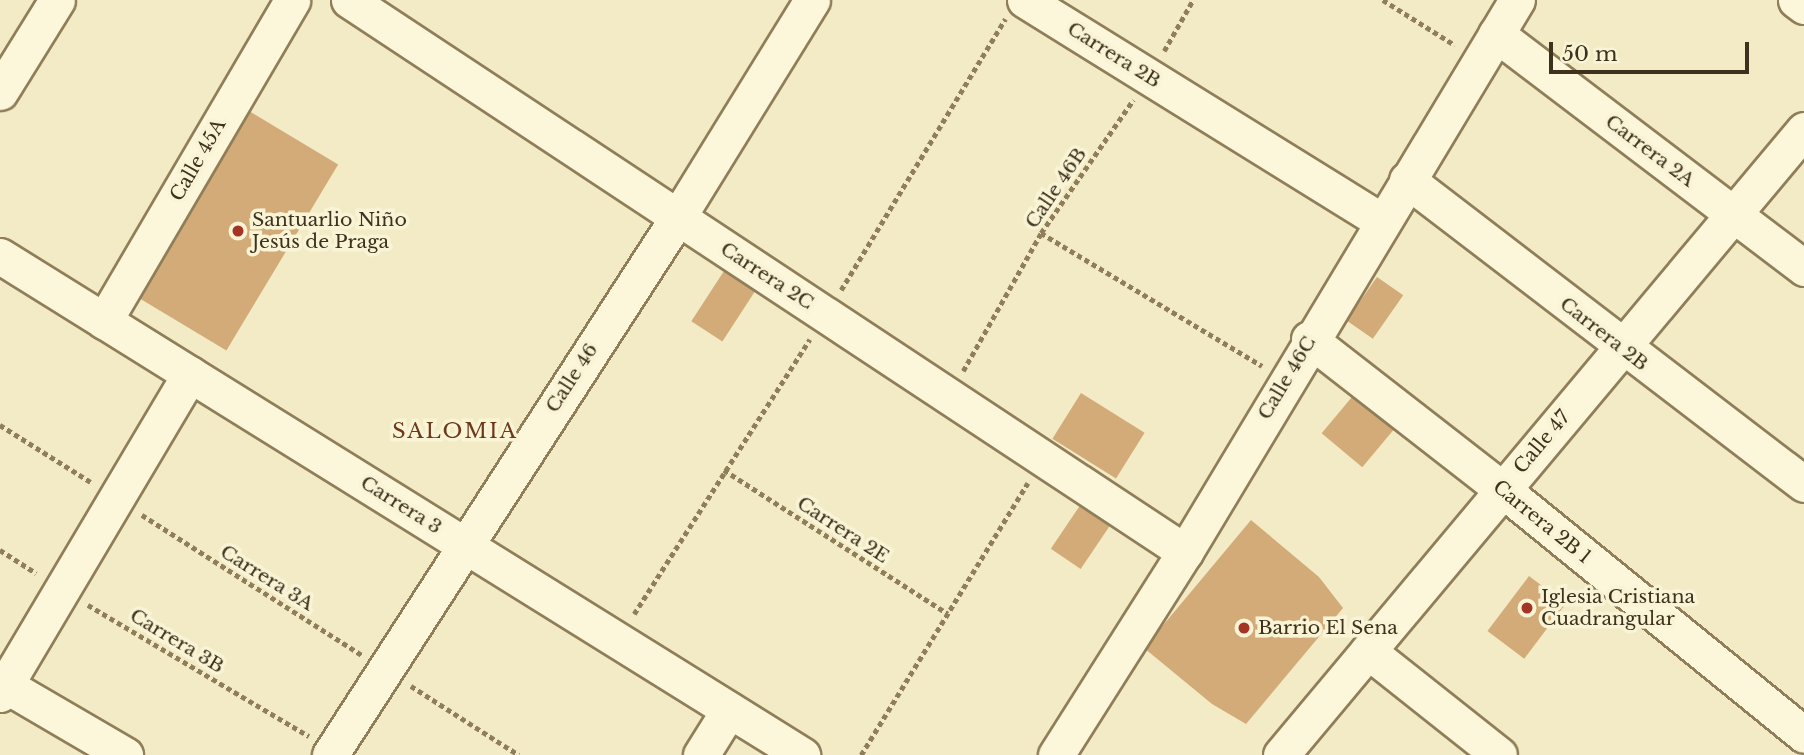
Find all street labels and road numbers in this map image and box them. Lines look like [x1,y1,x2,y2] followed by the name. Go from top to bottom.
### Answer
[1063,17,1165,93] street label: Carrera 2B
[1601,110,1699,192] street label: Carrera 2A
[165,115,231,205] street label: Calle 45A
[1021,143,1091,233] street label: Calle 46B
[716,237,818,315] street label: Carrera 2C
[1555,292,1653,376] street label: Carrera 2B
[1253,332,1321,424] street label: Calle 46C
[541,339,603,417] street label: Calle 46
[1509,406,1575,478] street label: Calle 47
[356,471,446,539] street label: Carrera 3
[1488,475,1596,569] street label: Carrera 2B 1
[793,492,893,568] street label: Carrera 2E
[216,540,318,616] street label: Carrera 3A
[126,604,228,678] street label: Carrera 3B

